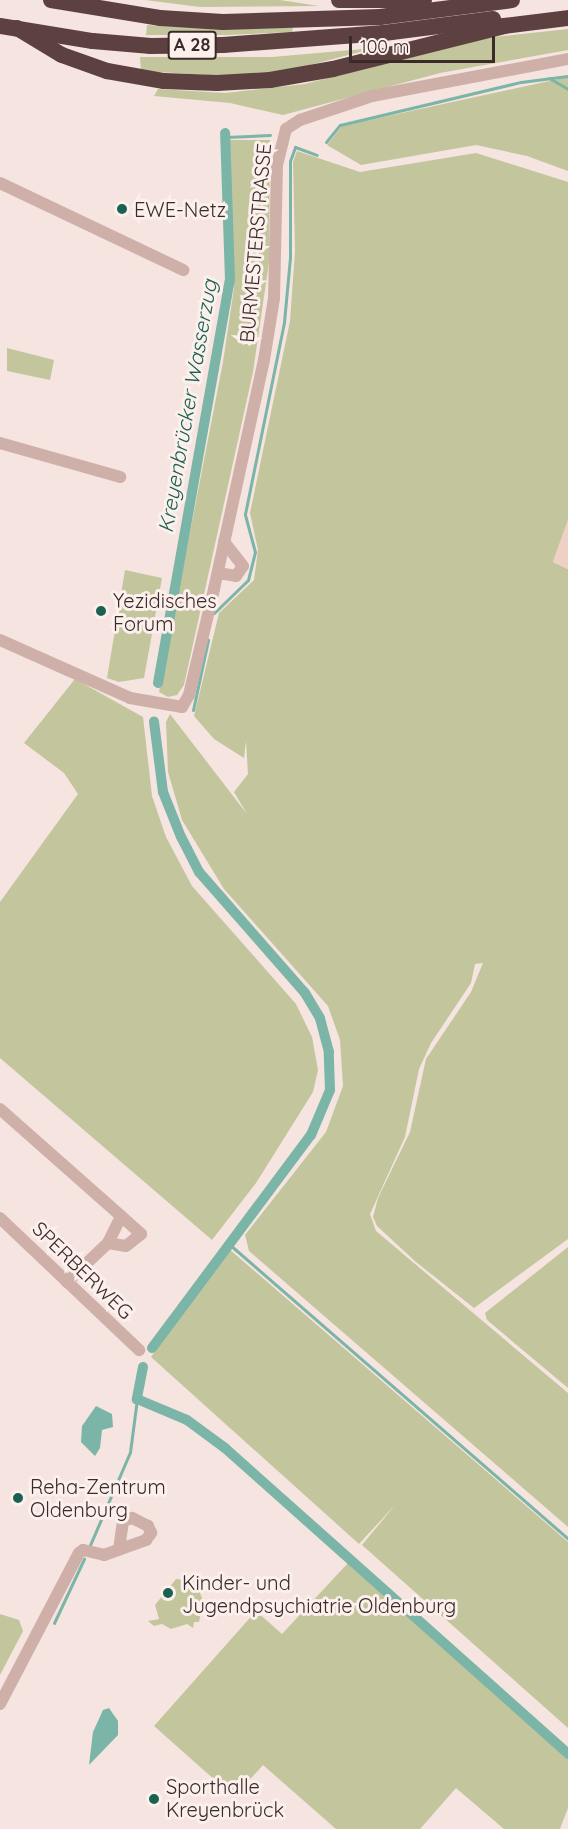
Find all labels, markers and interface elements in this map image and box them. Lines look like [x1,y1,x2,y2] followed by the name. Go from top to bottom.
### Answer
[352,24,498,62] scale bar
[166,30,218,60] road number: A 28
[360,35,409,58] text: 100 m
[234,142,276,344] street label: BURMESTERSTRASSE
[134,197,226,221] place label: EWE-Netz
[115,202,129,216] marker: EWE-Netz
[152,277,222,535] water label: Kreyenbrücker Wasserzug
[113,588,217,635] place label: Yezidisches Forum
[94,604,108,618] marker: Yezidisches Forum
[28,1216,138,1324] street label: SPERBERWEG
[30,1474,166,1521] place label: Reha-Zentrum Oldenburg
[11,1491,25,1505] marker: Reha-Zentrum Oldenburg
[182,1570,456,1617] place label: Kinder- und Jugendpsychiatrie Oldenburg
[159,1584,177,1602] marker: Kinder- und Jugendpsychiatrie Oldenburg
[166,1775,284,1822] place label: Sporthalle Kreyenbrück
[147,1792,161,1806] marker: Sporthalle Kreyenbrück

